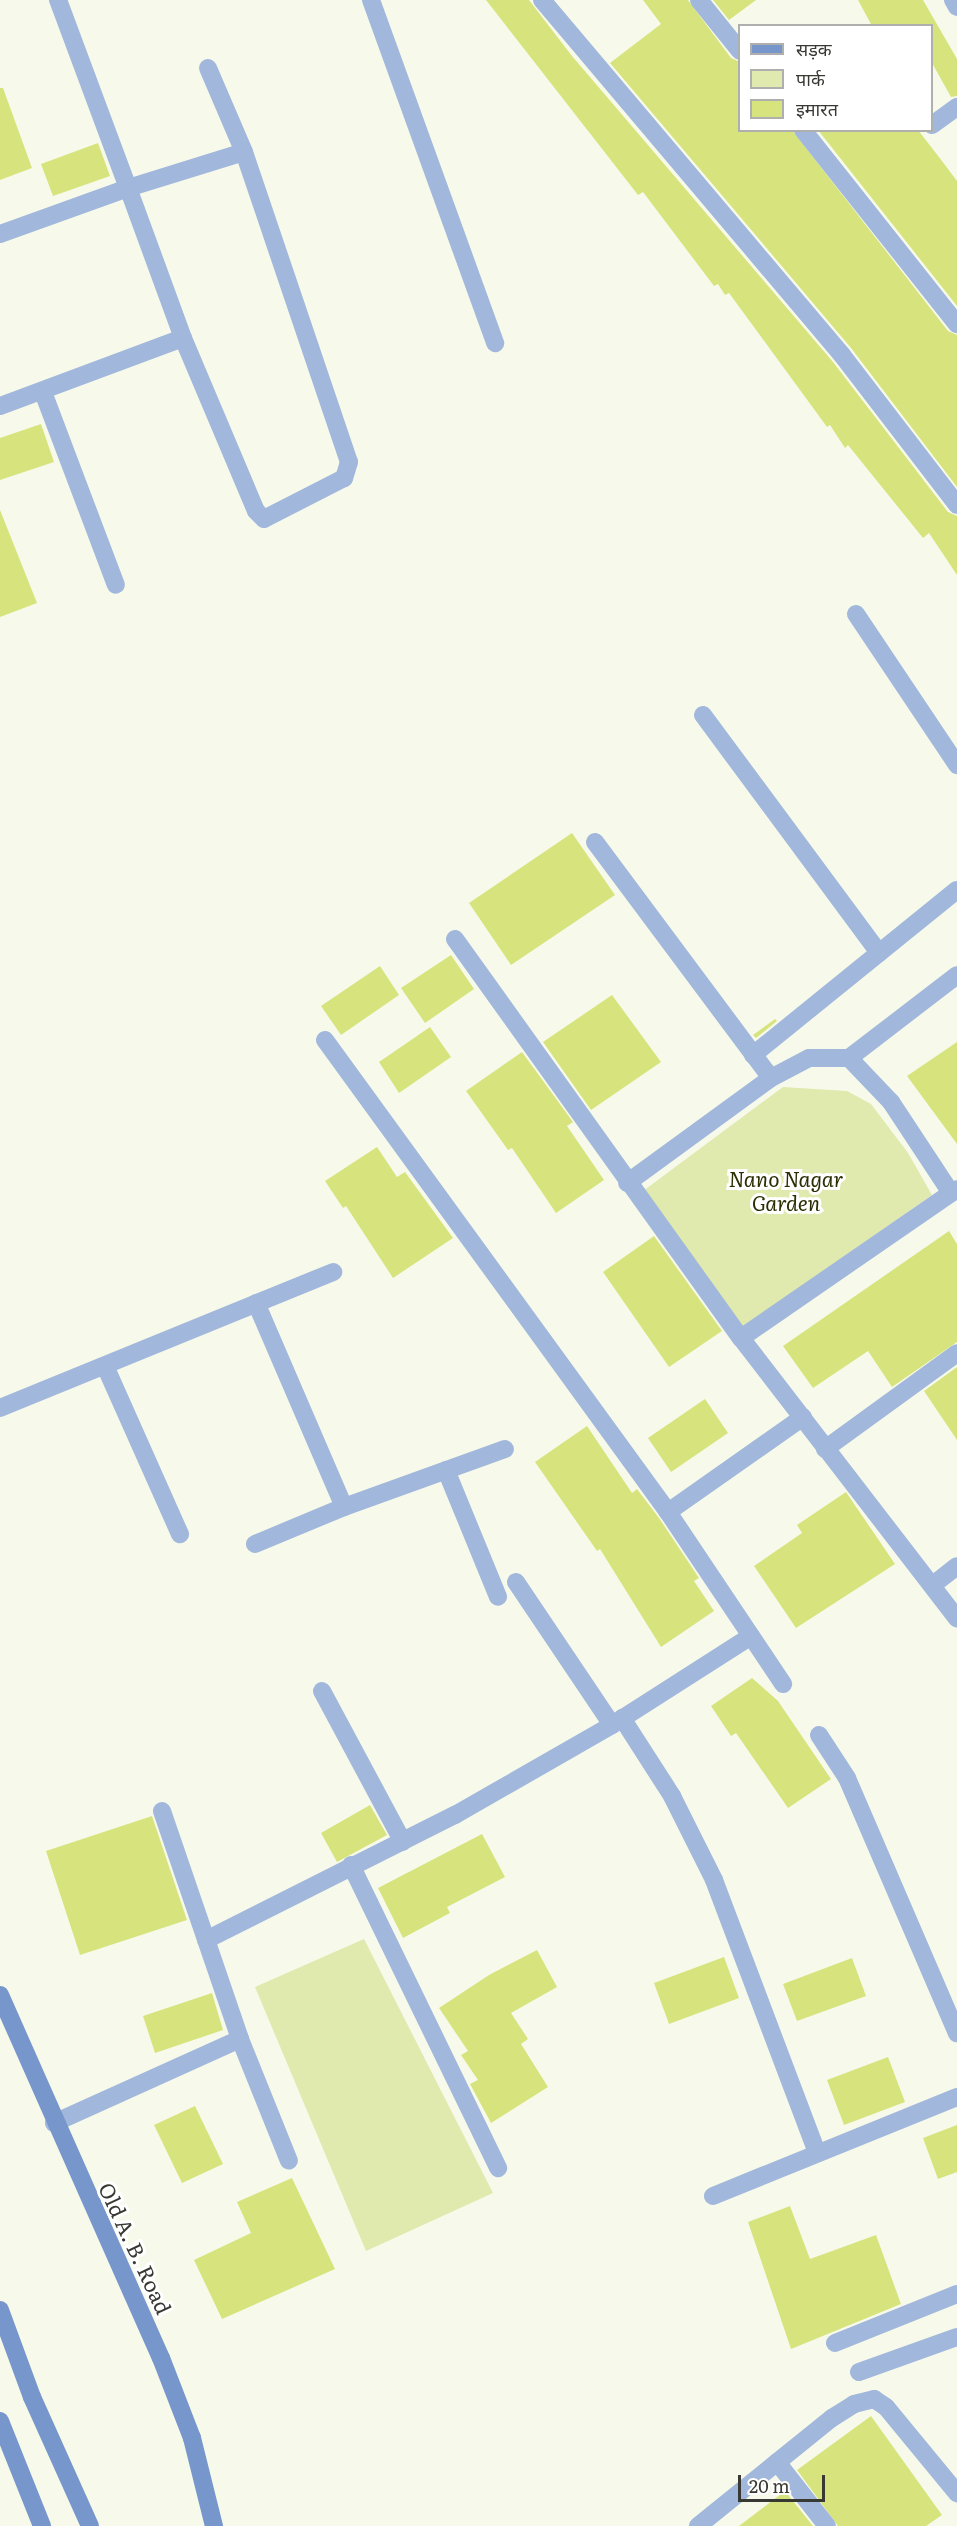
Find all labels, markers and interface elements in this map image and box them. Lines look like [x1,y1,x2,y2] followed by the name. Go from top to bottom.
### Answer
[738,24,933,132] legend
[796,35,832,62] text: सड़क
[796,65,825,92] text: पार्क
[796,95,838,122] text: इमारत
[728,1165,844,1215] park label: Nano Nagar Garden
[95,2178,177,2318] street label: Old A. B. Road
[741,2463,828,2501] scale bar
[749,2472,790,2499] text: 20 m

